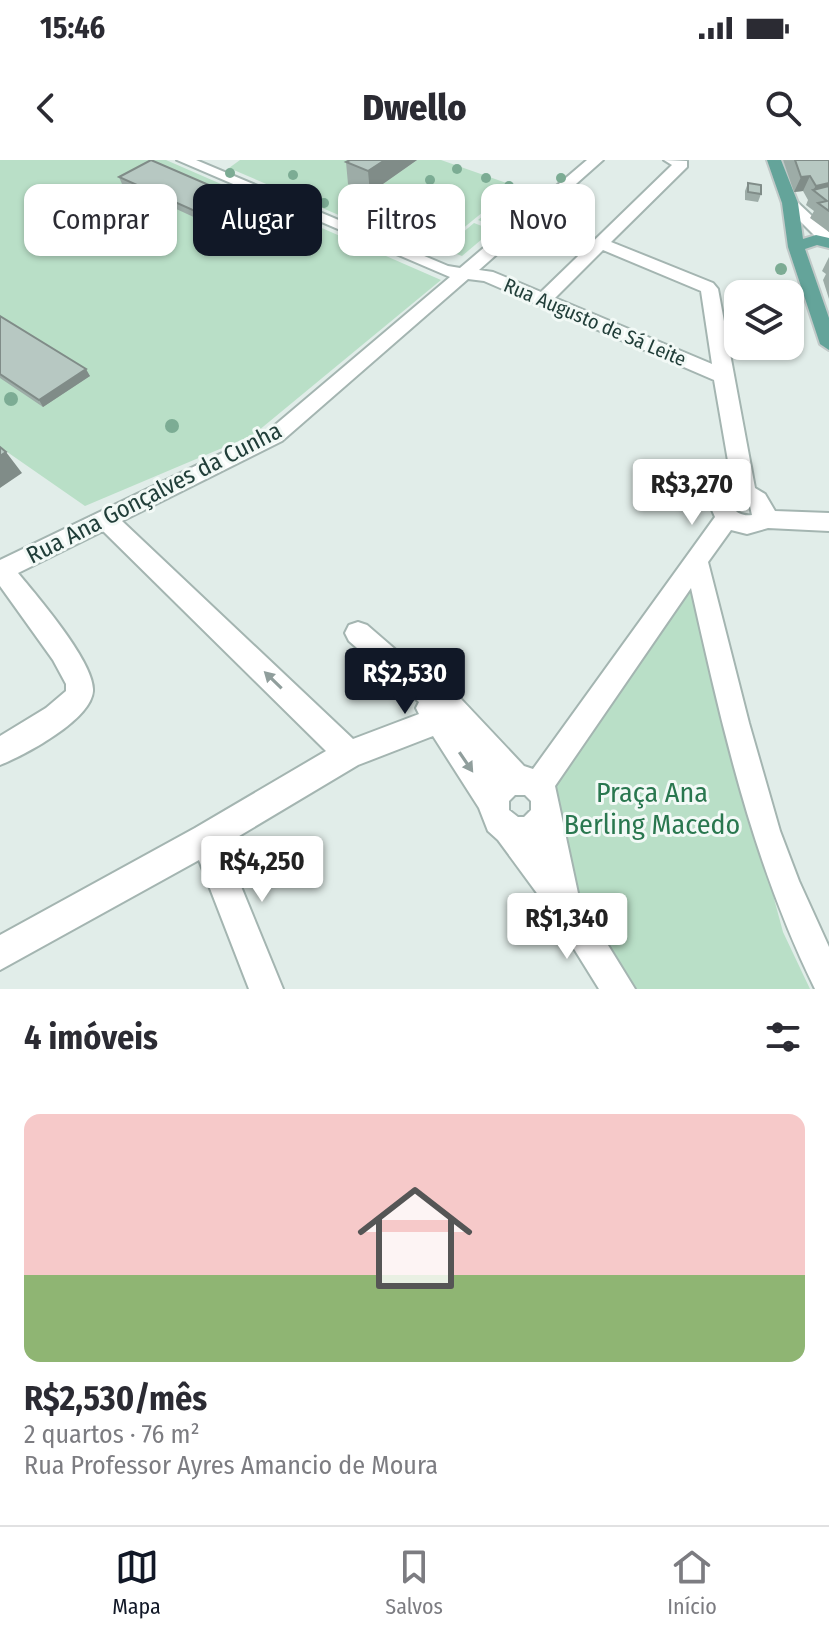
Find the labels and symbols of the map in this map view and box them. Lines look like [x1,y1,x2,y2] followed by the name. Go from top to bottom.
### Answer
[500,273,690,371] street label: Rua Augusto de Sá Leite
[22,416,286,570] street label: Rua Ana Gonçalves da Cunha
[618,459,766,527] pin: R$3,270
[331,648,479,716] pin: R$2,530
[264,672,283,690] one-way arrow
[458,752,473,773] one-way arrow
[564,776,740,841] park label: Praça Ana Berling Macedo
[188,836,336,904] pin: R$4,250
[493,893,641,961] pin: R$1,340

